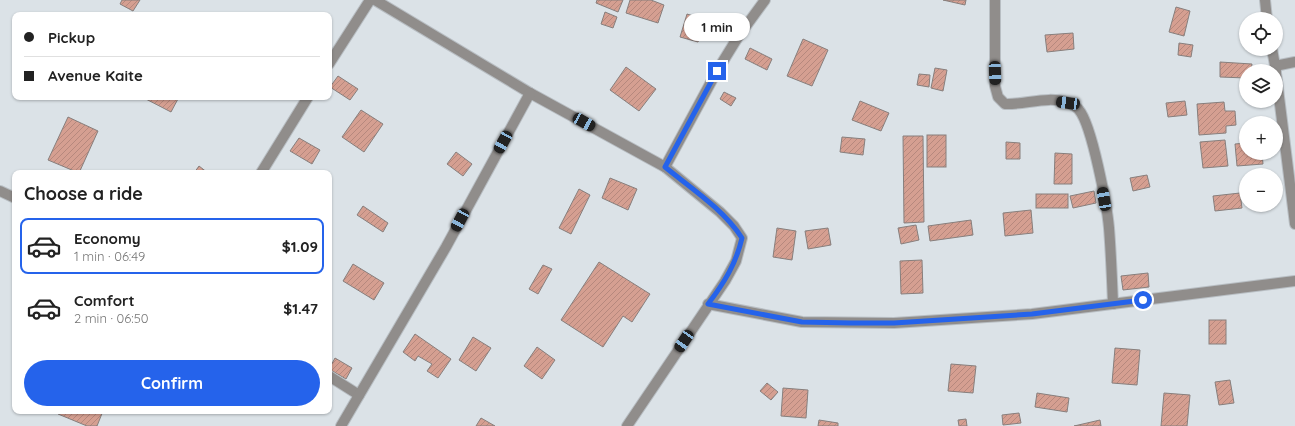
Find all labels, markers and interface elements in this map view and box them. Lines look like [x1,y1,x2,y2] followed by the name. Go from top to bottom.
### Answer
[1239,12,1283,212] map controls
[1239,12,1283,56] button: locate
[684,13,750,41] callout: 1 min
[701,19,733,35] text: 1 min
[48,28,95,47] text: Pickup
[989,61,1001,85] car
[708,62,726,80] route end
[1239,64,1283,108] button: layers
[48,66,143,85] text: Avenue Kaite
[1055,96,1081,110] car
[571,111,597,133] car
[1239,116,1283,160] button: +
[492,129,514,155] car
[1239,168,1283,212] button: −
[24,182,143,205] text: Choose a ride
[1096,186,1112,212] car
[449,207,471,233] car
[26,228,62,264] icon: car
[74,229,141,248] text: Economy
[282,237,318,256] text: $1.09
[74,248,145,264] text: 1 min · 06:49
[26,290,62,326] icon: car
[74,291,135,310] text: Comfort
[1134,291,1152,309] route start
[283,299,318,318] text: $1.47
[74,310,149,326] text: 2 min · 06:50
[672,328,696,354] car
[24,360,320,406] button: Confirm

